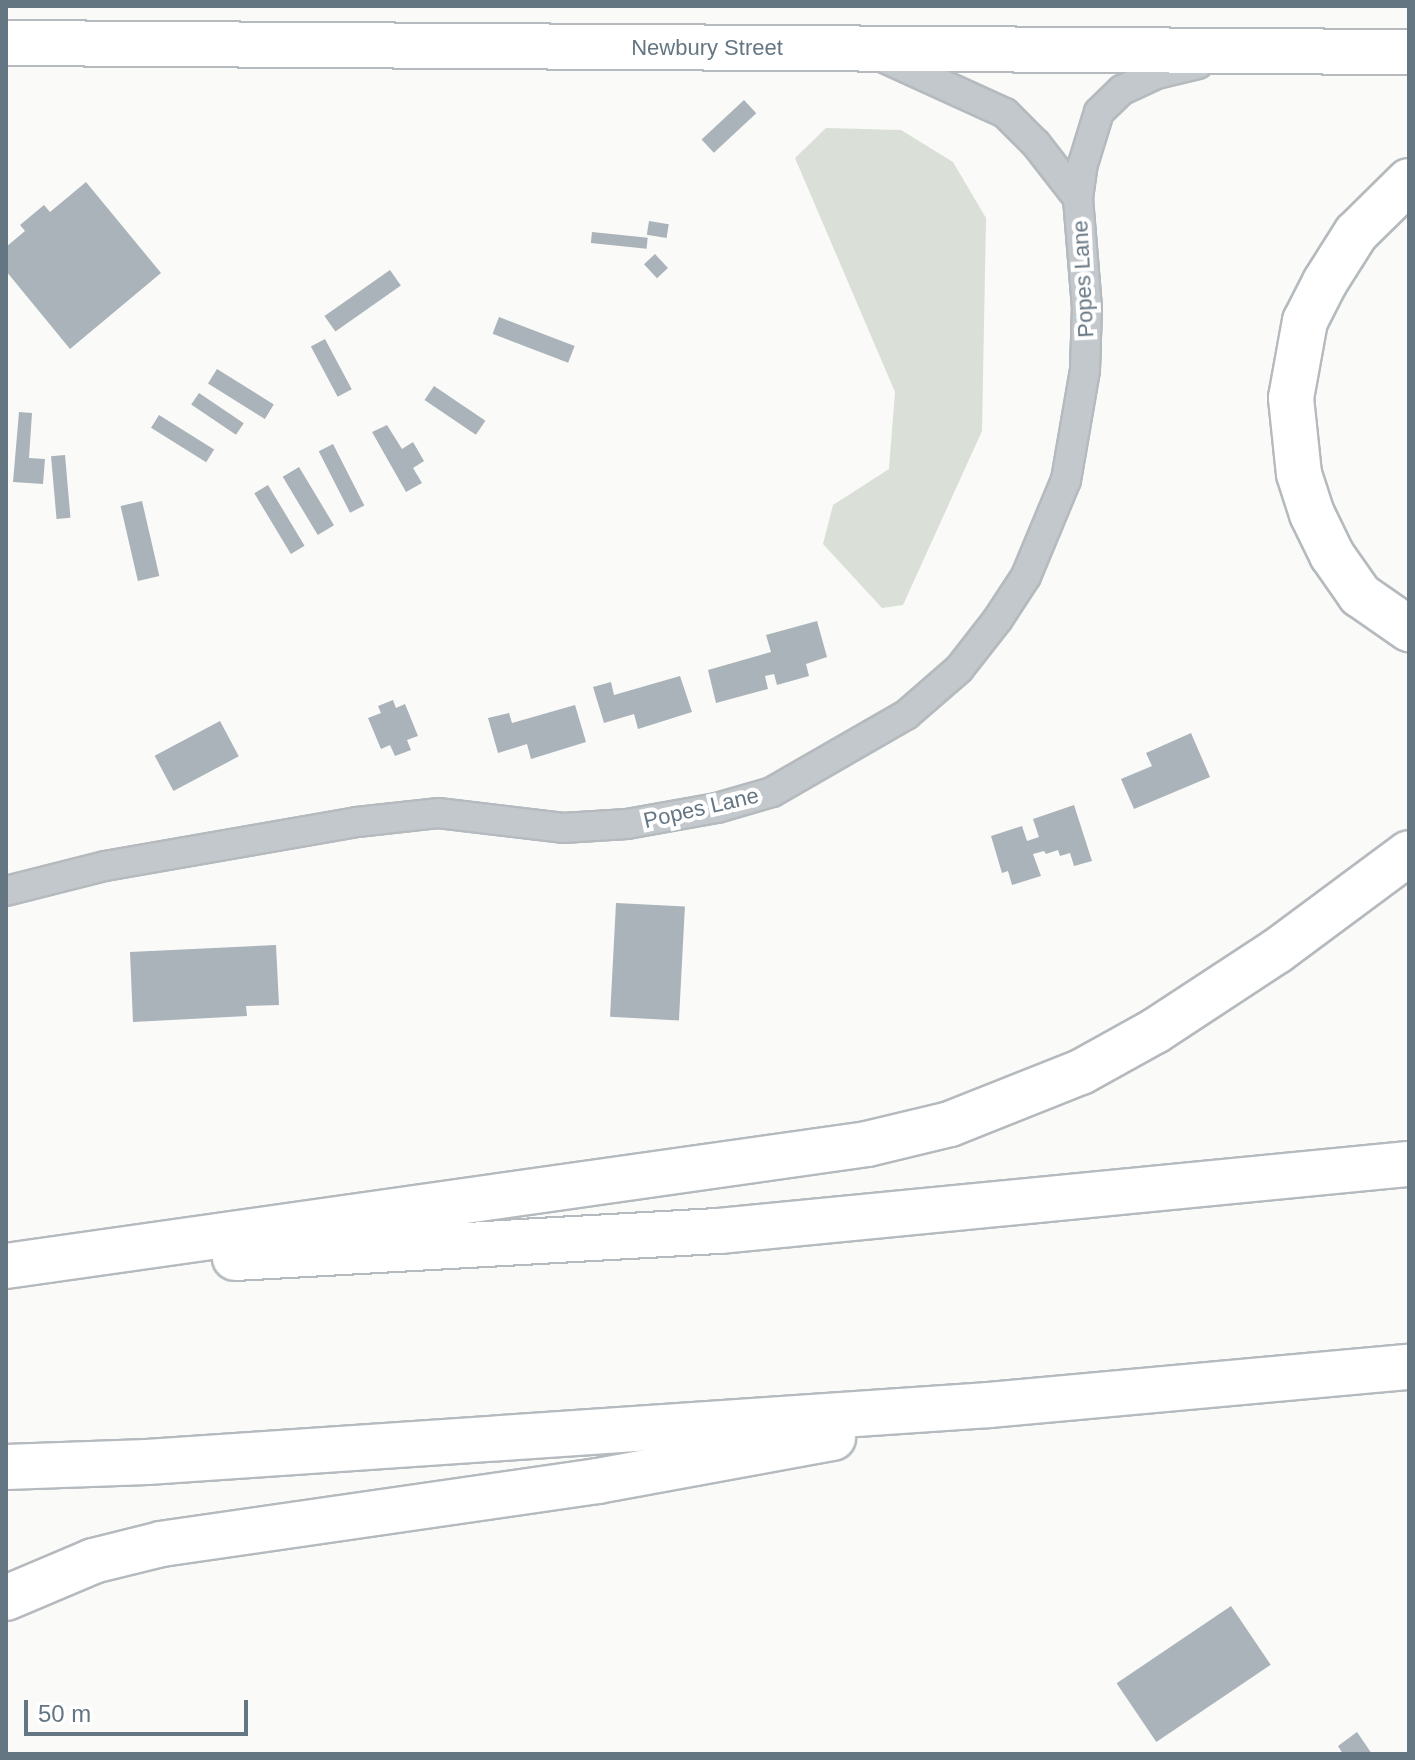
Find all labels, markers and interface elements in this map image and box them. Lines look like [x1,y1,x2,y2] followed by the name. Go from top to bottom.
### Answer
[631,35,783,61] street label: Newbury Street
[1067,220,1099,338] street label: Popes Lane
[641,782,761,834] street label: Popes Lane
[28,1684,252,1734] scale bar
[38,1700,91,1727] text: 50 m

